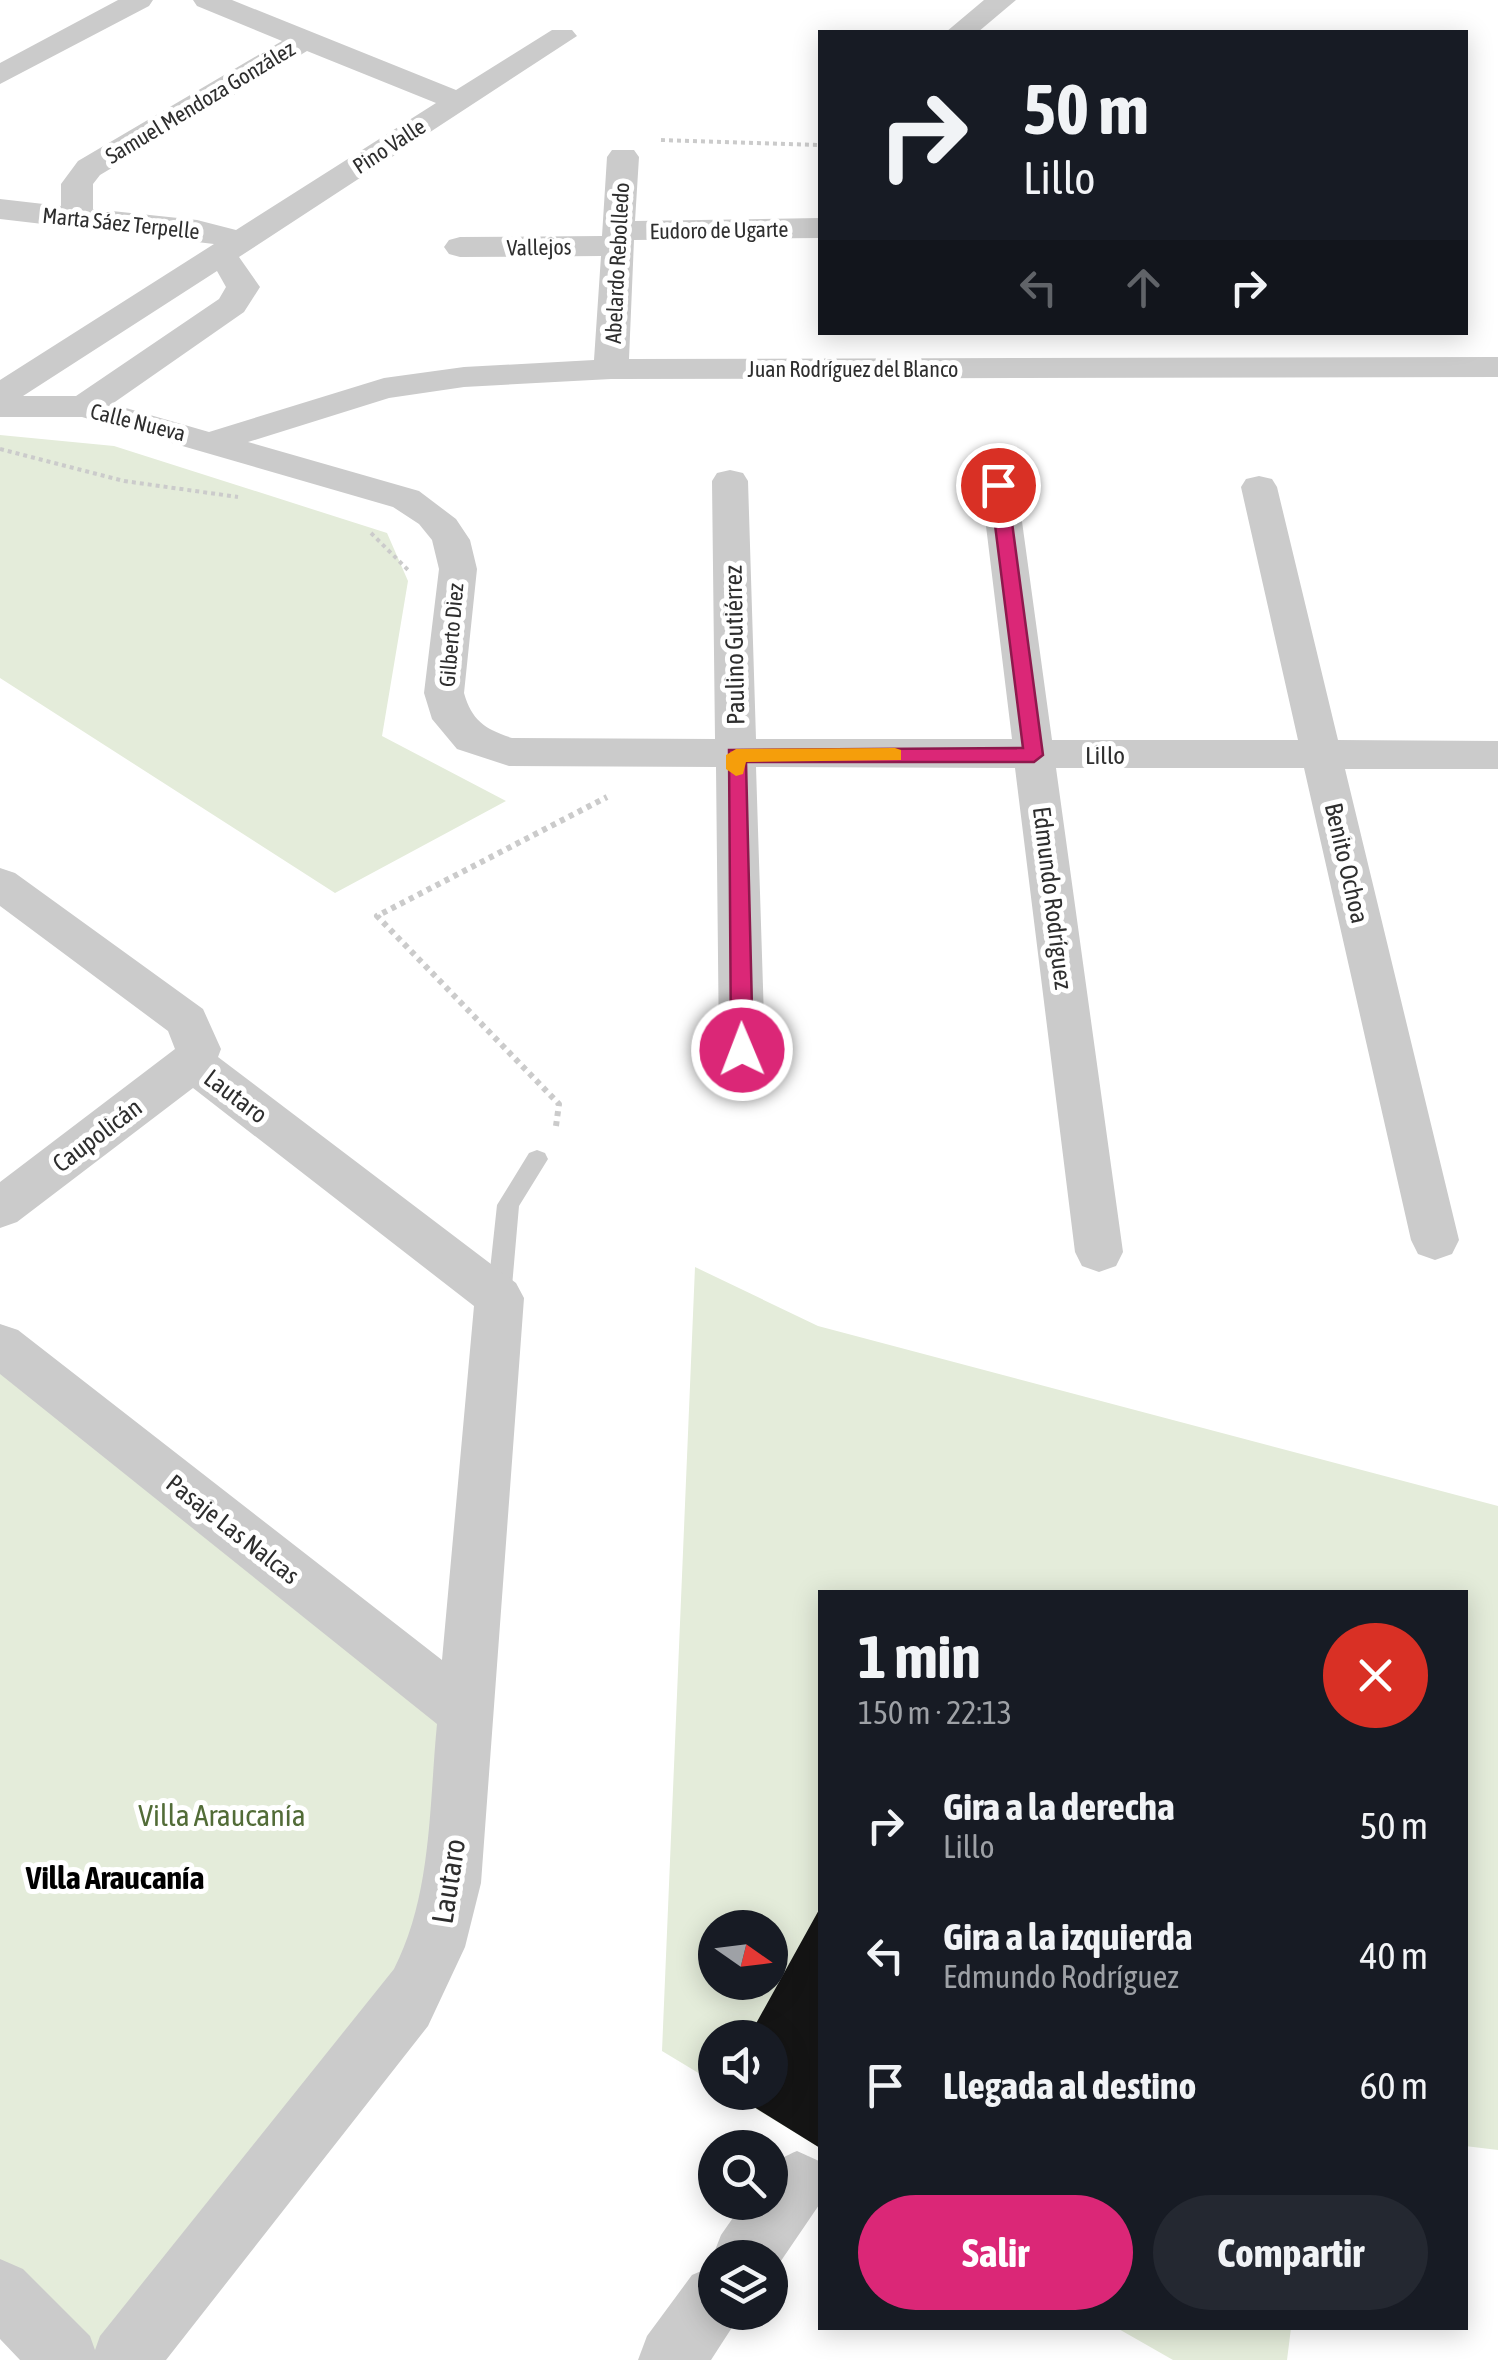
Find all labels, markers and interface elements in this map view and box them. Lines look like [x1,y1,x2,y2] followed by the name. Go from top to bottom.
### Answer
[101,35,299,169] street label: Samuel Mendoza González
[1023,69,1149,149] text: 50 m
[858,70,988,200] icon: right
[348,113,430,179] street label: Pino Valle
[1023,152,1095,204] text: Lillo
[600,182,634,344] street label: Abelardo Rebolledo
[41,202,201,244] street label: Marta Sáez Terpelle
[649,216,789,244] street label: Eudoro de Ugarte
[506,233,572,261] street label: Vallejos
[1011,260,1066,315] icon: left
[1116,260,1171,315] icon: ahead
[1221,260,1276,315] icon: right
[748,356,958,382] street label: Juan Rodríguez del Blanco
[88,398,188,446] street label: Calle Nueva
[956,443,1041,528] pin
[971,458,1026,513] icon: arrive
[719,565,749,725] street label: Paulino Gutiérrez
[434,582,468,688] street label: Gilberto Diez
[1085,741,1125,769] street label: Lillo
[1320,800,1374,926] street label: Benito Ochoa
[1028,805,1078,991] street label: Edmundo Rodríguez
[690,998,794,1102] position arrow
[199,1063,273,1129] street label: Lautaro
[47,1093,147,1177] street label: Caupolicán
[161,1469,305,1589] street label: Pasaje Las Nalcas
[858,1622,981,1691] text: 1 min
[1323,1623,1428,1728] button: close
[858,1694,1012,1731] text: 150 m · 22:13
[943,1785,1175,1828] text: Gira a la derecha
[138,1798,306,1832] park label: Villa Araucanía
[858,1798,913,1853] icon: right
[1360,1804,1428,1847] text: 50 m
[943,1828,994,1865] text: Lillo
[425,1836,471,1926] street label: Lautaro
[25,1859,204,1896] district label: Villa Araucanía
[698,1910,788,2000] north arrow
[698,1910,788,2330] map controls
[943,1915,1192,1958] text: Gira a la izquierda
[858,1928,913,1983] icon: left
[1360,1934,1428,1977] text: 40 m
[943,1958,1179,1995] text: Edmundo Rodríguez
[698,2020,788,2110] button: sound
[858,2058,913,2113] icon: arrive
[943,2064,1196,2107] text: Llegada al destino
[1360,2064,1428,2107] text: 60 m
[698,2130,788,2220] button: search
[858,2195,1133,2310] button: Salir
[1153,2195,1428,2310] button: Compartir
[698,2240,788,2330] button: layers

